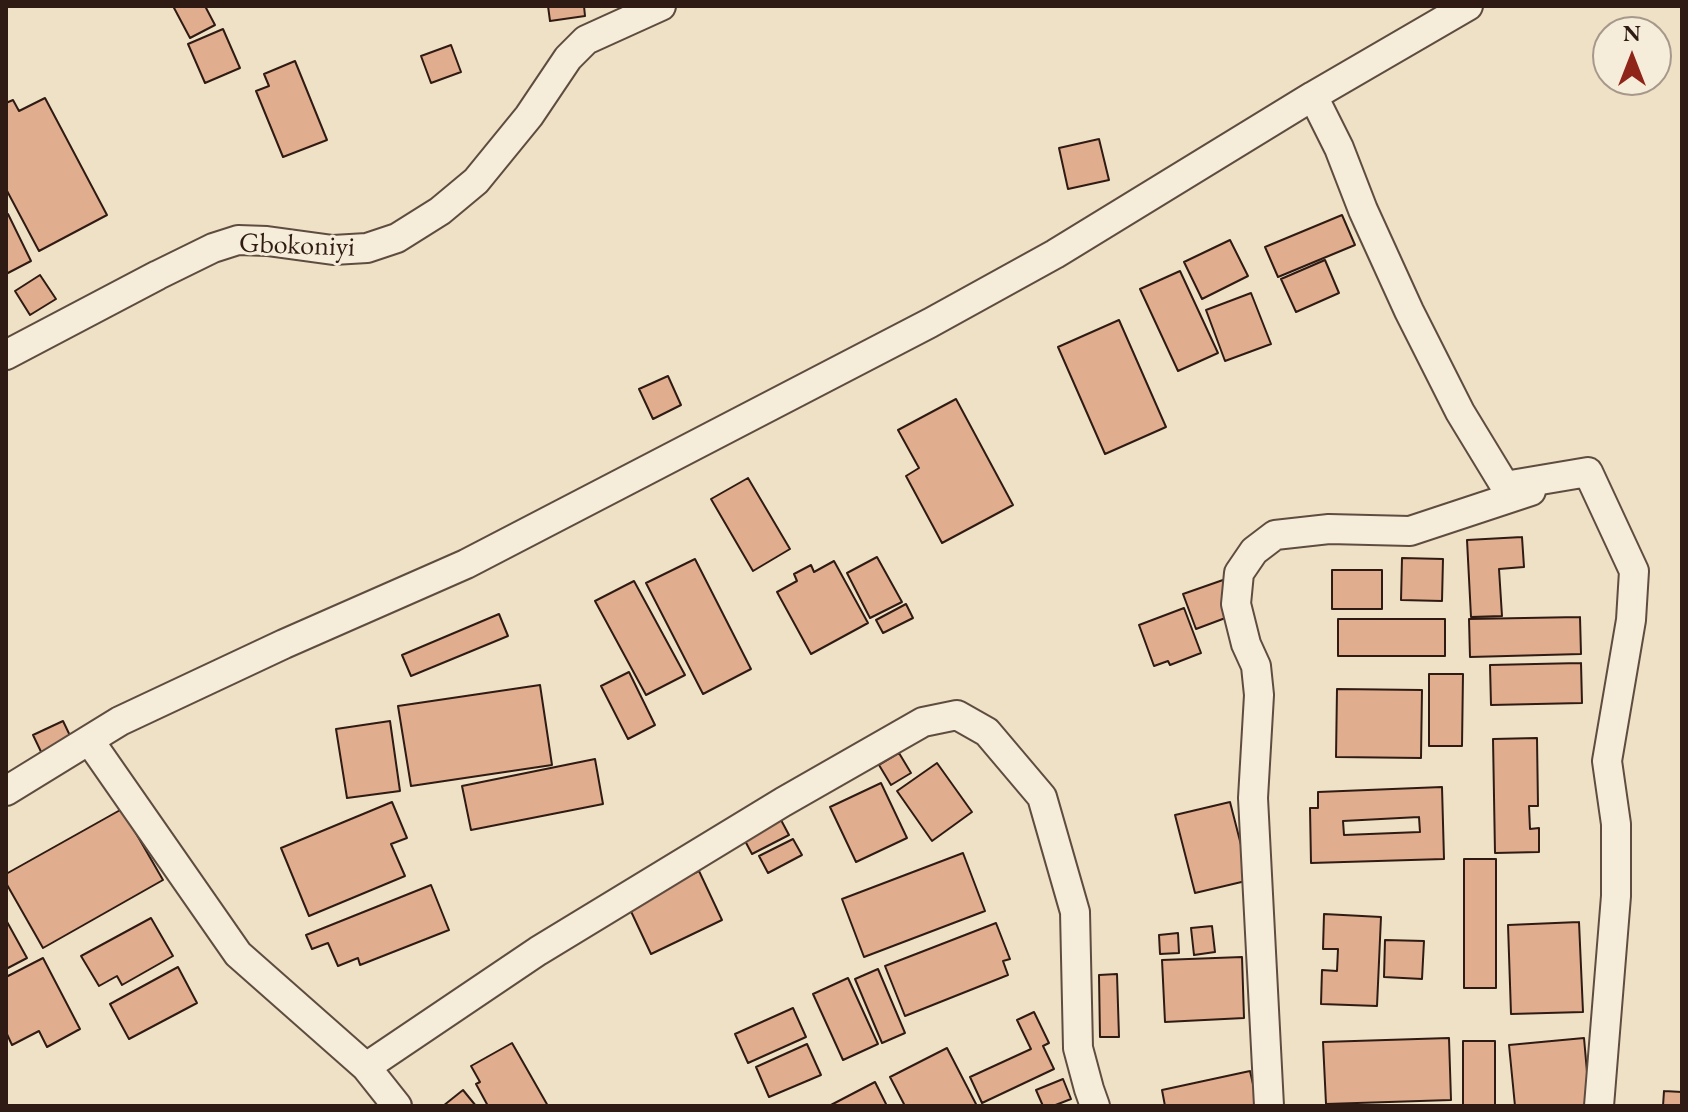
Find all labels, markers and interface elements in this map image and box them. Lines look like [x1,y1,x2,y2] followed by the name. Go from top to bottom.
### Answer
[1592,16,1672,96] north arrow
[1623,19,1641,48] text: N
[238,227,356,265] street label: Gbokoniyi

